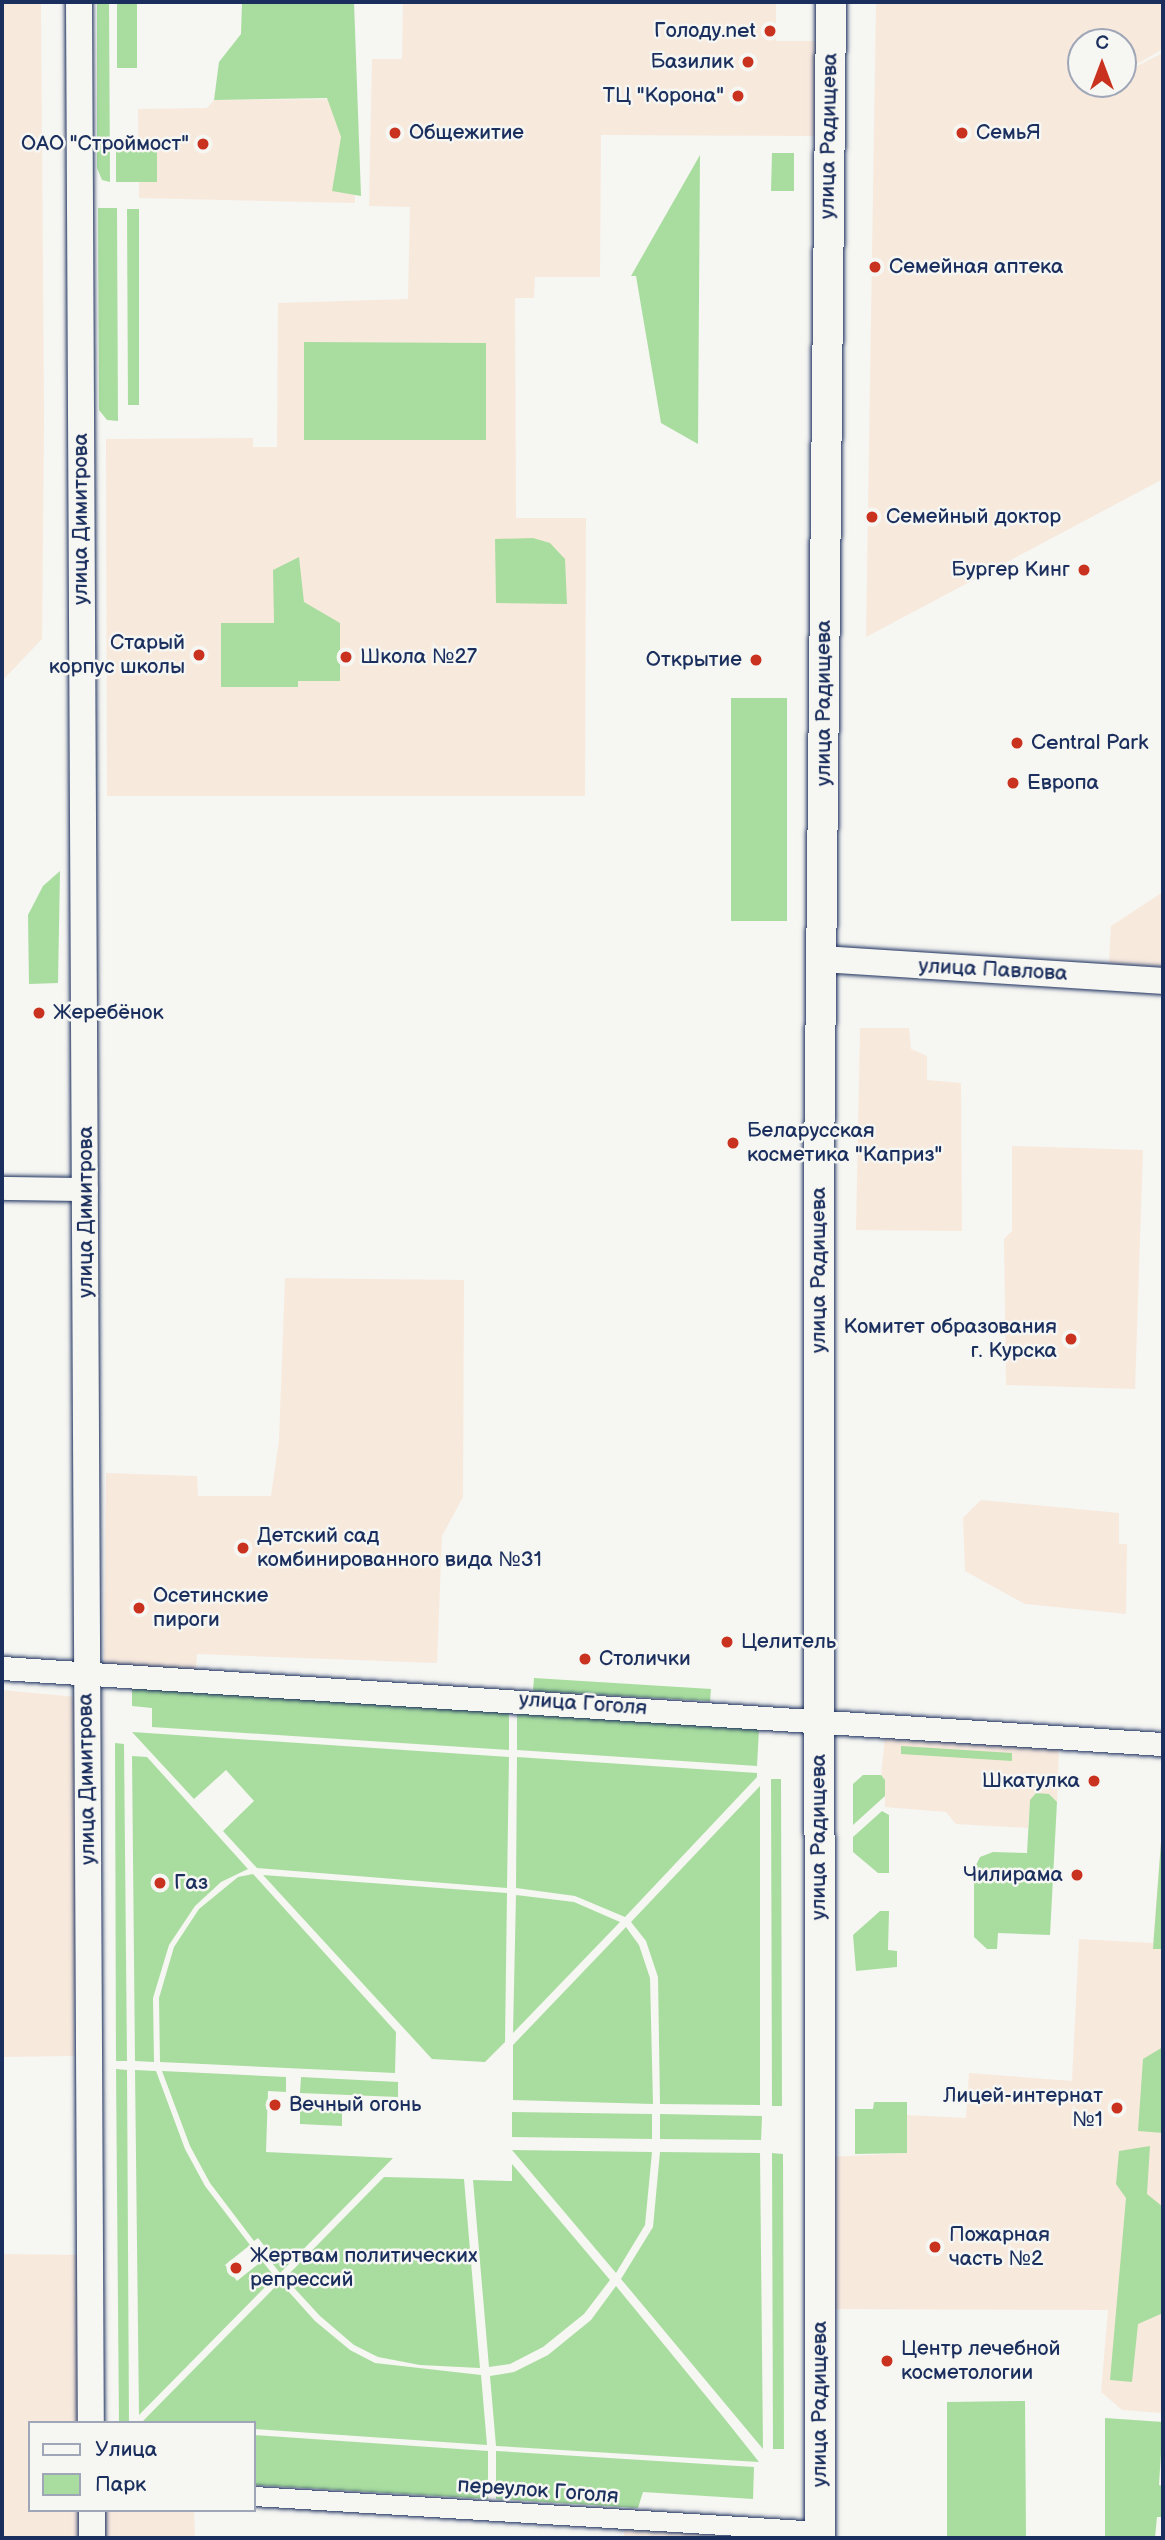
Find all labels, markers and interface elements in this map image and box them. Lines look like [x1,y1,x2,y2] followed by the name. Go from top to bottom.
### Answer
[654,18,756,44] place label: Голоду.net
[762,23,778,39] marker: Голоду.net
[1067,28,1137,98] north arrow
[1095,32,1109,55] text: С
[650,49,734,75] place label: Базилик
[815,53,843,219] street label: улица Радищева
[740,54,756,70] marker: Базилик
[603,83,724,109] place label: ТЦ "Корона"
[730,88,746,104] marker: ТЦ "Корона"
[409,120,524,146] place label: Общежитие
[976,120,1041,146] place label: СемьЯ
[387,125,403,141] marker: Общежитие
[954,125,970,141] marker: СемьЯ
[21,131,189,157] place label: ОАО "Строймост"
[195,136,211,152] marker: ОАО "Строймост"
[889,254,1063,280] place label: Семейная аптека
[867,259,883,275] marker: Семейная аптека
[68,433,94,605] street label: улица Димитрова
[886,504,1061,530] place label: Семейный доктор
[864,509,880,525] marker: Семейный доктор
[951,557,1070,583] place label: Бургер Кинг
[1076,562,1092,578] marker: Бургер Кинг
[811,620,837,786] street label: улица Радищева
[49,630,185,680] place label: Старый корпус школы
[360,644,477,670] place label: Школа №27
[191,647,207,663] marker: Старый корпус школы
[646,647,742,673] place label: Открытие
[338,649,354,665] marker: Школа №27
[748,652,764,668] marker: Открытие
[1031,730,1148,756] place label: Central Park
[1009,735,1025,751] marker: Central Park
[1027,770,1099,796] place label: Европа
[1005,775,1021,791] marker: Европа
[918,954,1068,986] street label: улица Павлова
[53,1000,164,1026] place label: Жеребёнок
[31,1005,47,1021] marker: Жеребёнок
[747,1118,942,1168] place label: Беларусская косметика "Каприз"
[73,1126,99,1298] street label: улица Димитрова
[725,1135,741,1151] marker: Беларусская косметика "Каприз"
[806,1187,832,1353] street label: улица Радищева
[844,1314,1057,1364] place label: Комитет образования г. Курска
[1063,1331,1079,1347] marker: Комитет образования г. Курска
[257,1523,542,1573] place label: Детский сад комбинированного вида №31
[235,1540,251,1556] marker: Детский сад комбинированного вида №31
[153,1583,268,1633] place label: Осетинские пироги
[131,1600,147,1616] marker: Осетинские пироги
[741,1629,836,1655] place label: Целитель
[719,1634,735,1650] marker: Целитель
[599,1646,691,1672] place label: Столички
[577,1651,593,1667] marker: Столички
[518,1687,648,1721] street label: улица Гоголя
[73,1693,101,1865] street label: улица Димитрова
[806,1754,832,1920] street label: улица Радищева
[982,1768,1080,1794] place label: Шкатулка
[1086,1773,1102,1789] marker: Шкатулка
[963,1862,1063,1888] place label: Чилирама
[1069,1867,1085,1883] marker: Чилирама
[174,1870,208,1896] place label: Газ
[152,1875,168,1891] marker: Газ
[943,2083,1103,2133] place label: Лицей-интернат №1
[289,2092,421,2118] place label: Вечный огонь
[267,2097,283,2113] marker: Вечный огонь
[1109,2100,1125,2116] marker: Лицей-интернат №1
[949,2222,1050,2272] place label: Пожарная часть №2
[927,2239,943,2255] marker: Пожарная часть №2
[250,2243,477,2293] place label: Жертвам политических репрессий
[228,2260,244,2276] marker: Жертвам политических репрессий
[807,2321,833,2487] street label: улица Радищева
[901,2336,1060,2386] place label: Центр лечебной косметологии
[879,2353,895,2369] marker: Центр лечебной косметологии
[28,2421,256,2512] legend
[95,2437,157,2462] text: Улица
[95,2472,146,2497] text: Парк
[457,2473,619,2509] street label: переулок Гоголя

